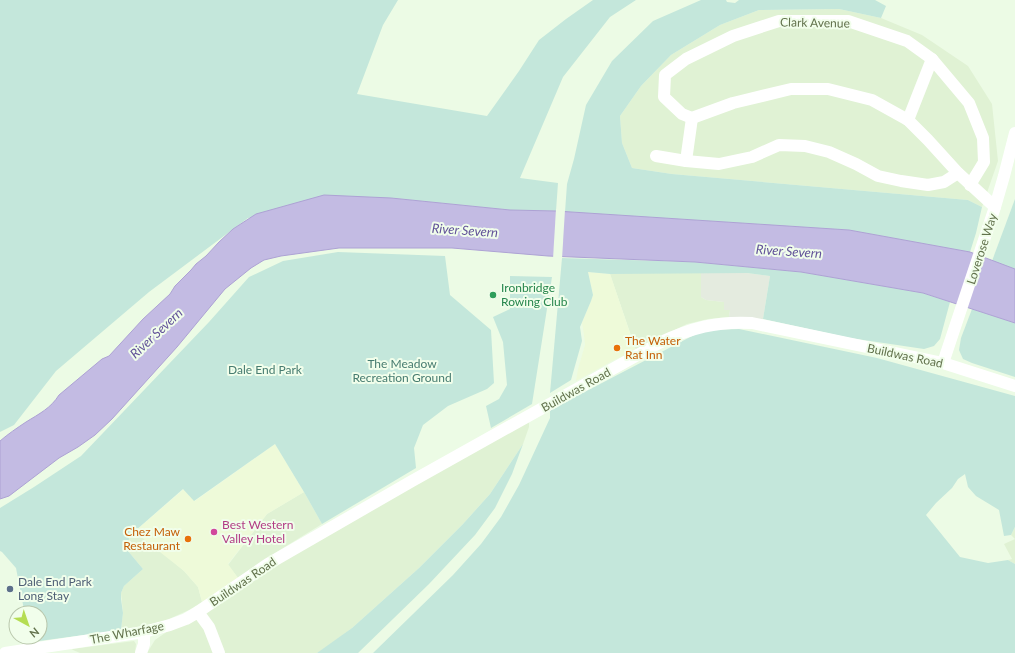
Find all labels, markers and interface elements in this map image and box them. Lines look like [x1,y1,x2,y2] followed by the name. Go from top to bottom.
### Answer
[780,14,850,31] street label: Clark Avenue
[963,211,1000,286] street label: Loverose Way
[431,220,499,240] water label: River Severn
[755,241,823,261] water label: River Severn
[501,280,568,309] place label: Ironbridge Rowing Club
[488,290,498,300] marker: Ironbridge Rowing Club
[126,304,186,361] water label: River Severn
[625,333,681,362] place label: The Water Rat Inn
[866,340,944,371] street label: Buildwas Road
[612,343,622,353] marker: The Water Rat Inn
[352,356,452,385] park label: The Meadow Recreation Ground
[228,362,303,377] park label: Dale End Park
[538,364,613,415] street label: Buildwas Road
[222,517,293,546] place label: Best Western Valley Hotel
[123,524,181,553] place label: Chez Maw Restaurant
[209,527,219,537] marker: Best Western Valley Hotel
[183,534,193,544] marker: Chez Maw Restaurant
[207,554,279,609] street label: Buildwas Road
[18,574,93,603] place label: Dale End Park Long Stay
[5,584,15,594] marker: Dale End Park Long Stay
[8,605,48,645] north arrow
[89,618,165,647] street label: The Wharfage
[27,625,42,641] text: N

